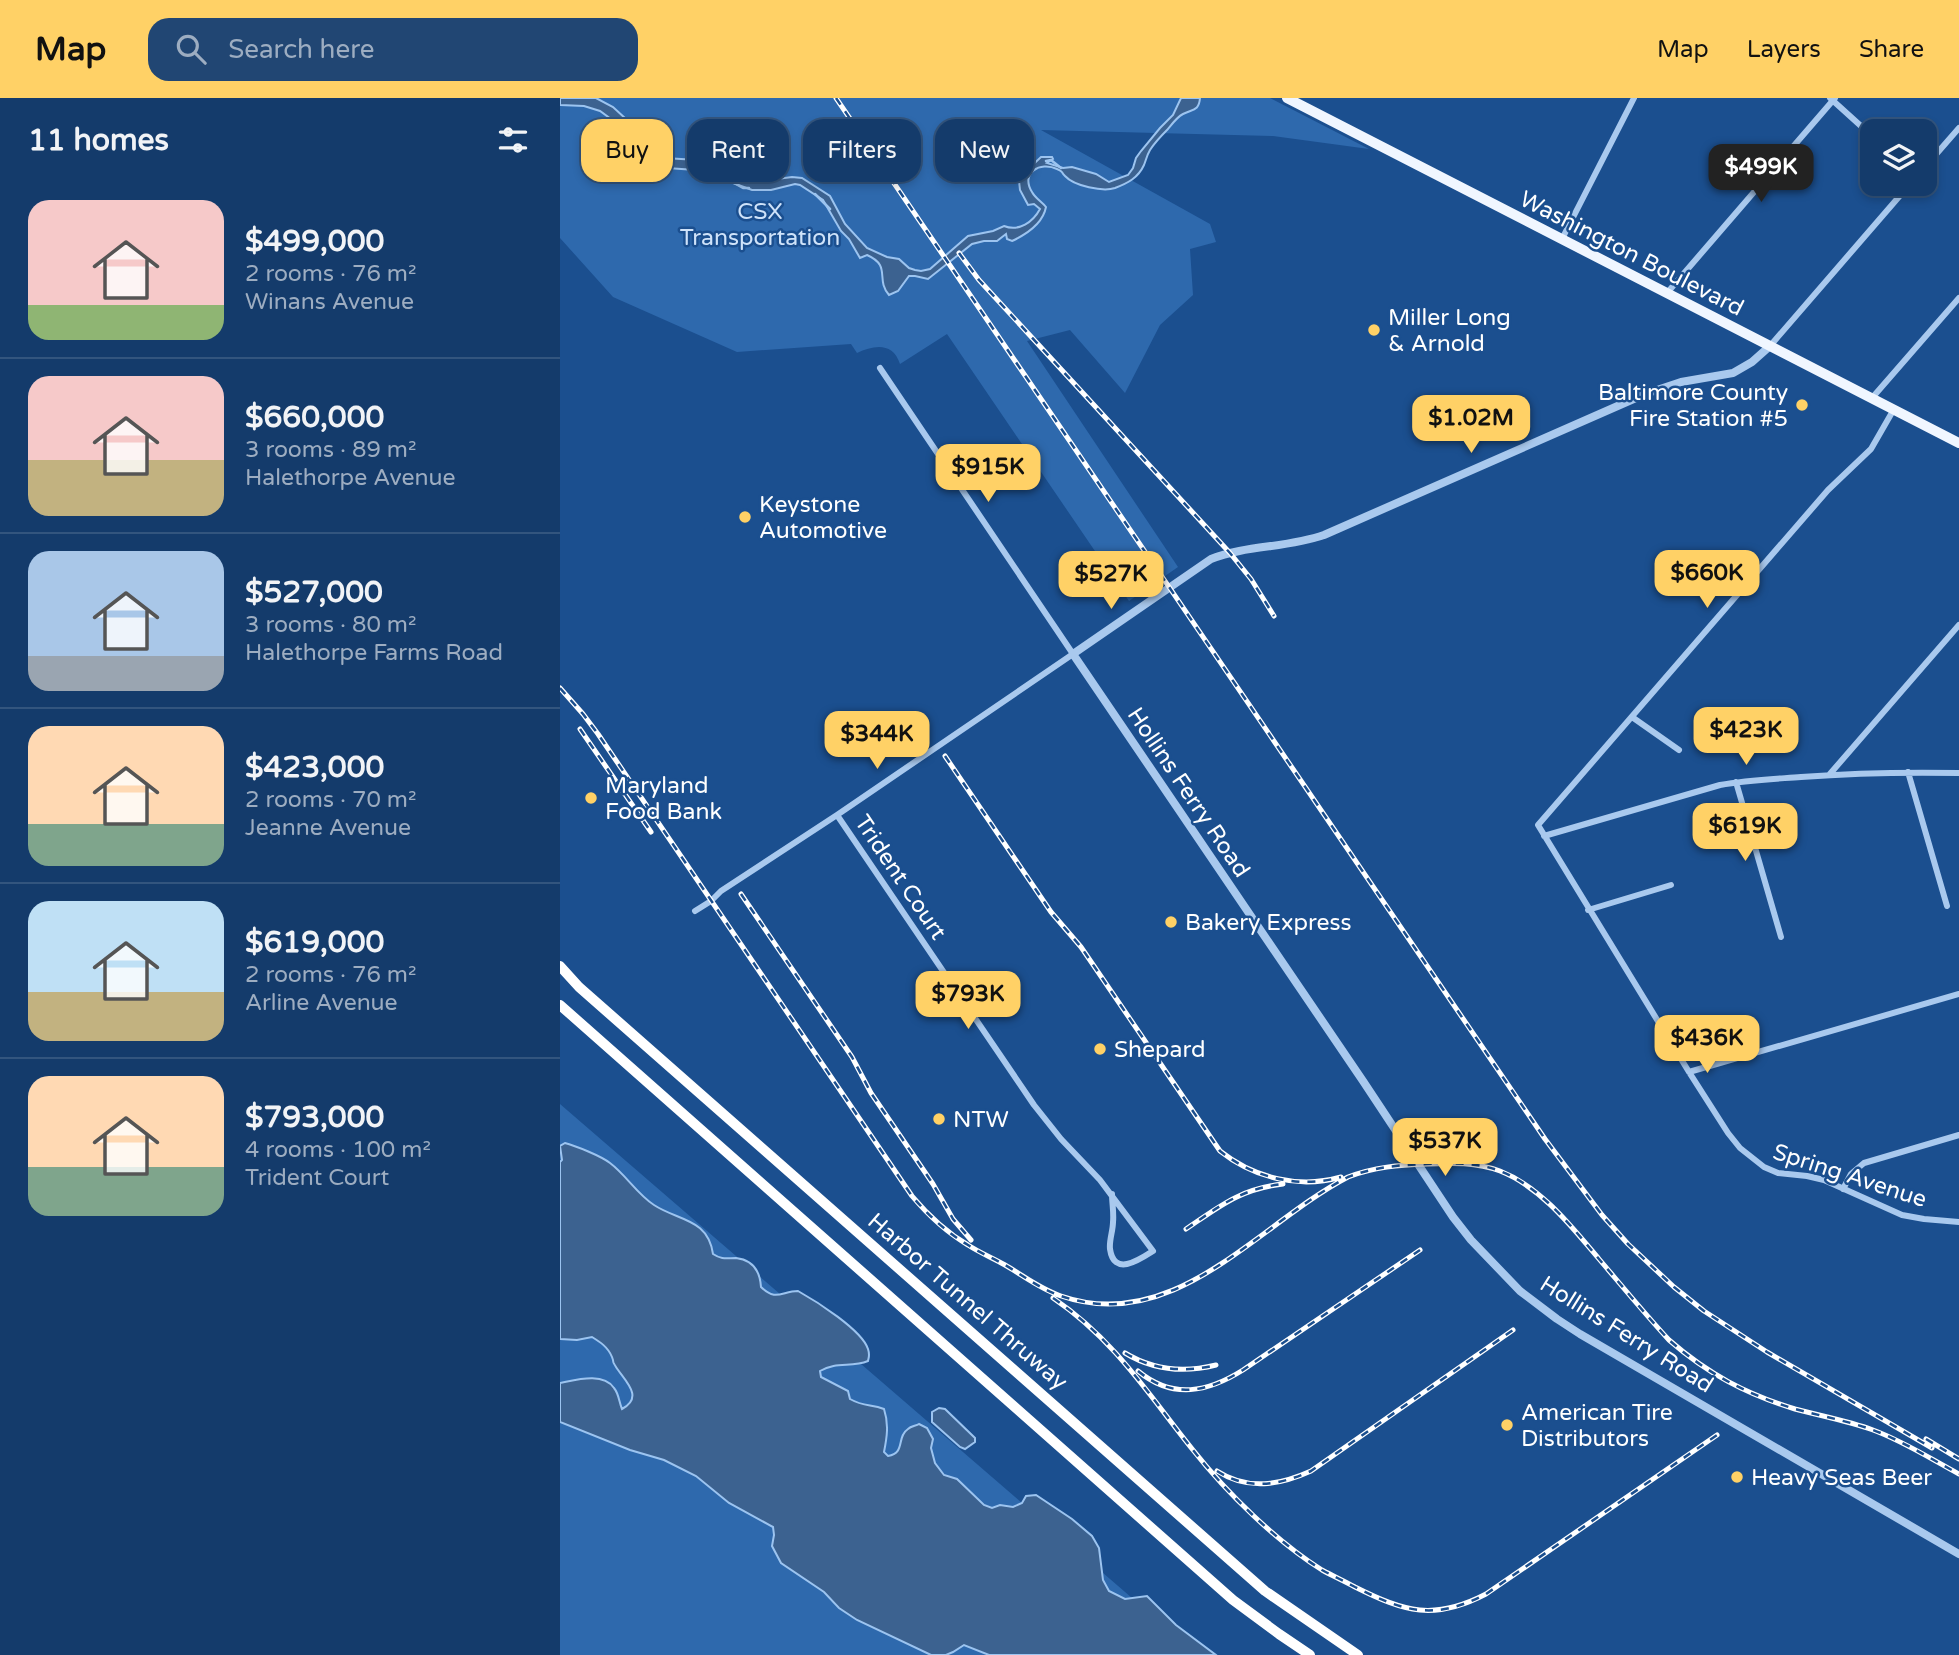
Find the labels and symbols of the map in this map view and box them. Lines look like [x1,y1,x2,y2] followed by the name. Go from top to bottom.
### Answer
[1712,144,1810,204] pin: $499K
[1515,185,1748,323] street label: Washington Boulevard
[680,198,840,252] park label: CSX Transportation
[1388,304,1511,358] place label: Miller Long & Arnold
[1366,322,1382,338] marker: Miller Long & Arnold
[1598,379,1788,433] place label: Baltimore County Fire Station #5
[1414,396,1528,455] pin: $1.02M
[1794,397,1810,413] marker: Baltimore County Fire Station #5
[939,444,1037,504] pin: $915K
[759,491,887,545] place label: Keystone Automotive
[737,509,753,525] marker: Keystone Automotive
[1658,550,1756,610] pin: $660K
[1062,552,1160,611] pin: $527K
[1121,702,1255,883] street label: Hollins Ferry Road
[1697,708,1795,767] pin: $423K
[828,712,926,771] pin: $344K
[605,772,722,826] place label: Maryland Food Bank
[583,790,599,806] marker: Maryland Food Bank
[1696,804,1794,863] pin: $619K
[848,810,952,945] street label: Trident Court
[1185,909,1352,937] place label: Bakery Express
[1163,914,1179,930] marker: Bakery Express
[919,972,1017,1031] pin: $793K
[1658,1016,1756,1075] pin: $436K
[1114,1036,1205,1064] place label: Shepard
[1092,1041,1108,1057] marker: Shepard
[953,1106,1009,1134] place label: NTW
[931,1111,947,1127] marker: NTW
[1396,1118,1494,1178] pin: $537K
[1769,1138,1930,1214] street label: Spring Avenue
[862,1207,1073,1396] street label: Harbor Tunnel Thruway
[1535,1270,1718,1399] street label: Hollins Ferry Road
[1521,1399,1673,1453] place label: American Tire Distributors
[1499,1417,1515,1433] marker: American Tire Distributors
[1751,1464,1932,1492] place label: Heavy Seas Beer
[1729,1469,1745,1485] marker: Heavy Seas Beer

